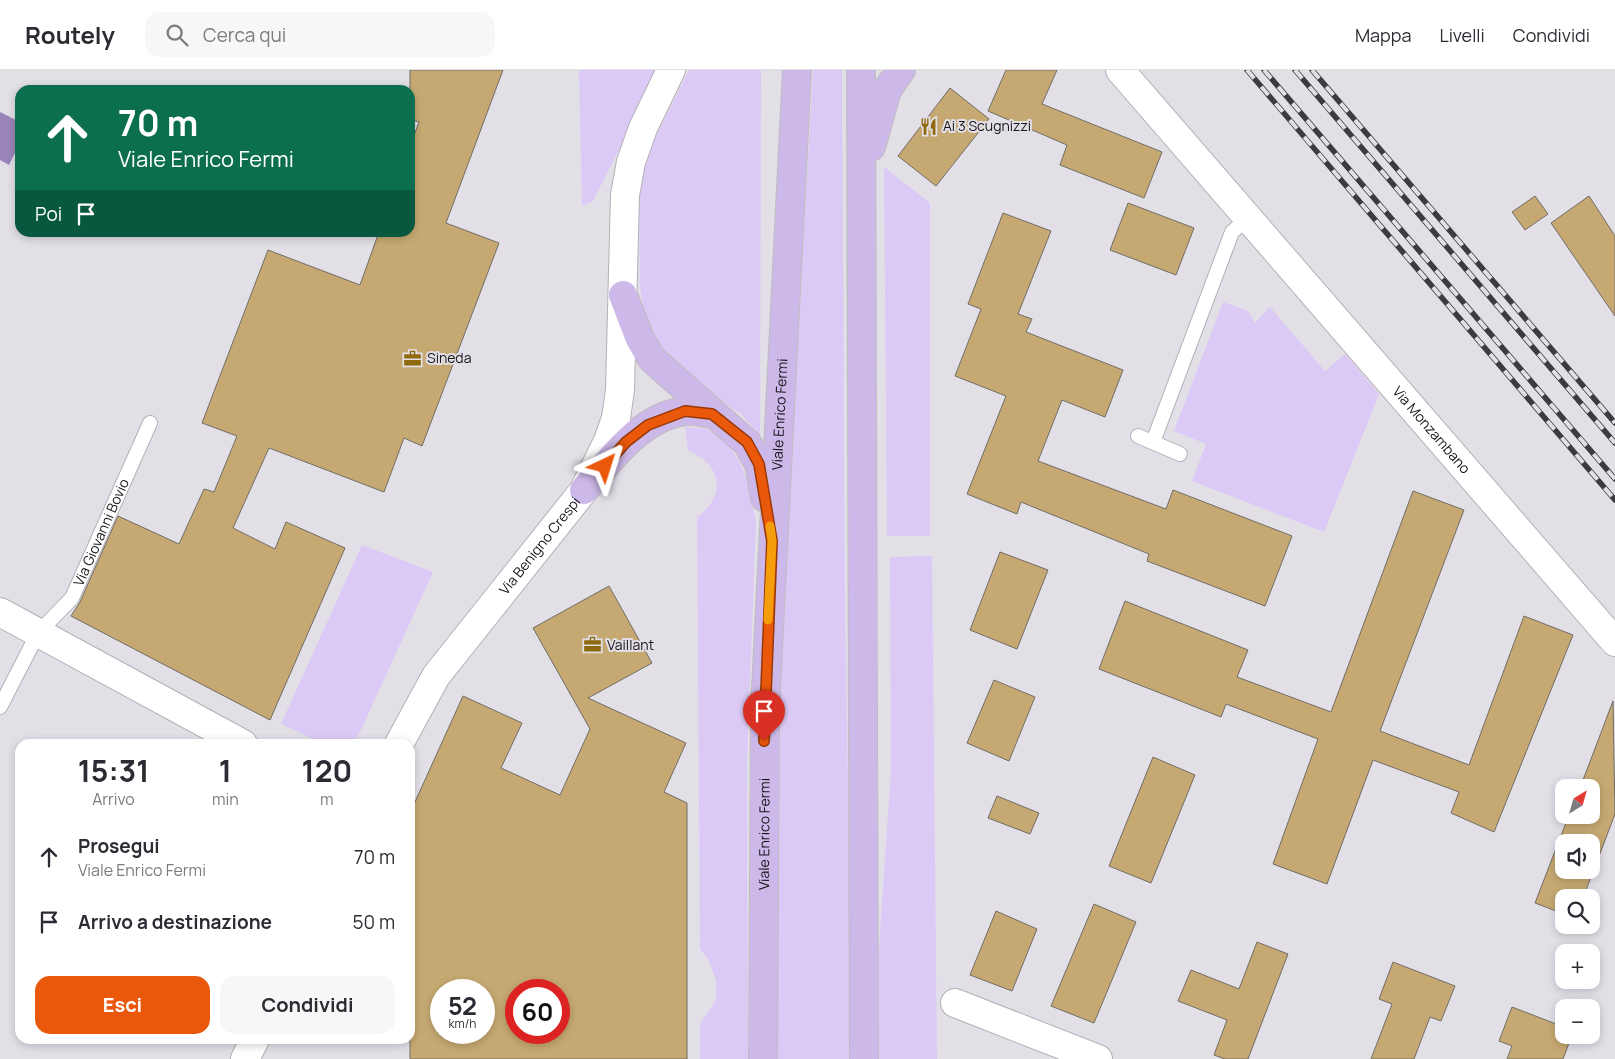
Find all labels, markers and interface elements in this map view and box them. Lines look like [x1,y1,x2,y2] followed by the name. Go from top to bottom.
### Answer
[145,12,495,57] search box
[25,18,115,51] text: Routely
[163,21,191,49] icon: search
[203,22,286,48] text: Cerca qui
[1355,23,1411,47] text: Mappa
[1439,23,1485,47] text: Livelli
[1513,23,1590,47] text: Condividi
[118,99,198,147] text: 70 m
[35,105,100,170] icon: ahead
[919,116,939,136] restaurant icon: Ai 3 Scugnizzi
[943,116,1031,135] place label: Ai 3 Scugnizzi
[118,144,294,174] text: Viale Enrico Fermi
[72,200,100,228] icon: arrive
[35,201,62,227] text: Poi
[403,348,423,368] office icon: Sineda
[427,348,471,367] place label: Sineda
[767,358,792,471] street label: Viale Enrico Fermi
[1389,382,1475,477] street label: Via Monzambano
[578,439,630,491] position arrow
[69,475,133,589] street label: Via Giovanni Bovio
[495,492,584,598] street label: Via Benigno Crespi
[583,635,603,655] office icon: Vaillant
[607,635,654,654] place label: Vaillant
[743,690,785,741] pin
[750,697,778,725] icon: arrive
[78,750,149,791] text: 15:31
[219,750,232,791] text: 1
[302,750,352,791] text: 120
[754,778,774,890] street label: Viale Enrico Fermi
[1555,779,1600,824] north arrow
[1555,779,1600,1044] map controls
[92,788,135,810] text: Arrivo
[212,788,239,810] text: min
[320,788,334,810] text: m
[78,833,160,859] text: Prosegui
[1555,834,1600,879] button: sound
[35,843,63,871] icon: ahead
[354,844,395,870] text: 70 m
[78,859,206,881] text: Viale Enrico Fermi
[1555,889,1600,934] button: search
[35,908,63,936] icon: arrive
[78,909,272,935] text: Arrivo a destinazione
[353,909,395,935] text: 50 m
[1555,944,1600,989] button: +
[35,976,210,1034] button: Esci
[220,976,395,1034] button: Condividi
[505,979,570,1044] speed limit sign: 60
[448,988,477,1023] text: 52
[1555,999,1600,1044] button: −
[449,1015,476,1032] text: km/h

